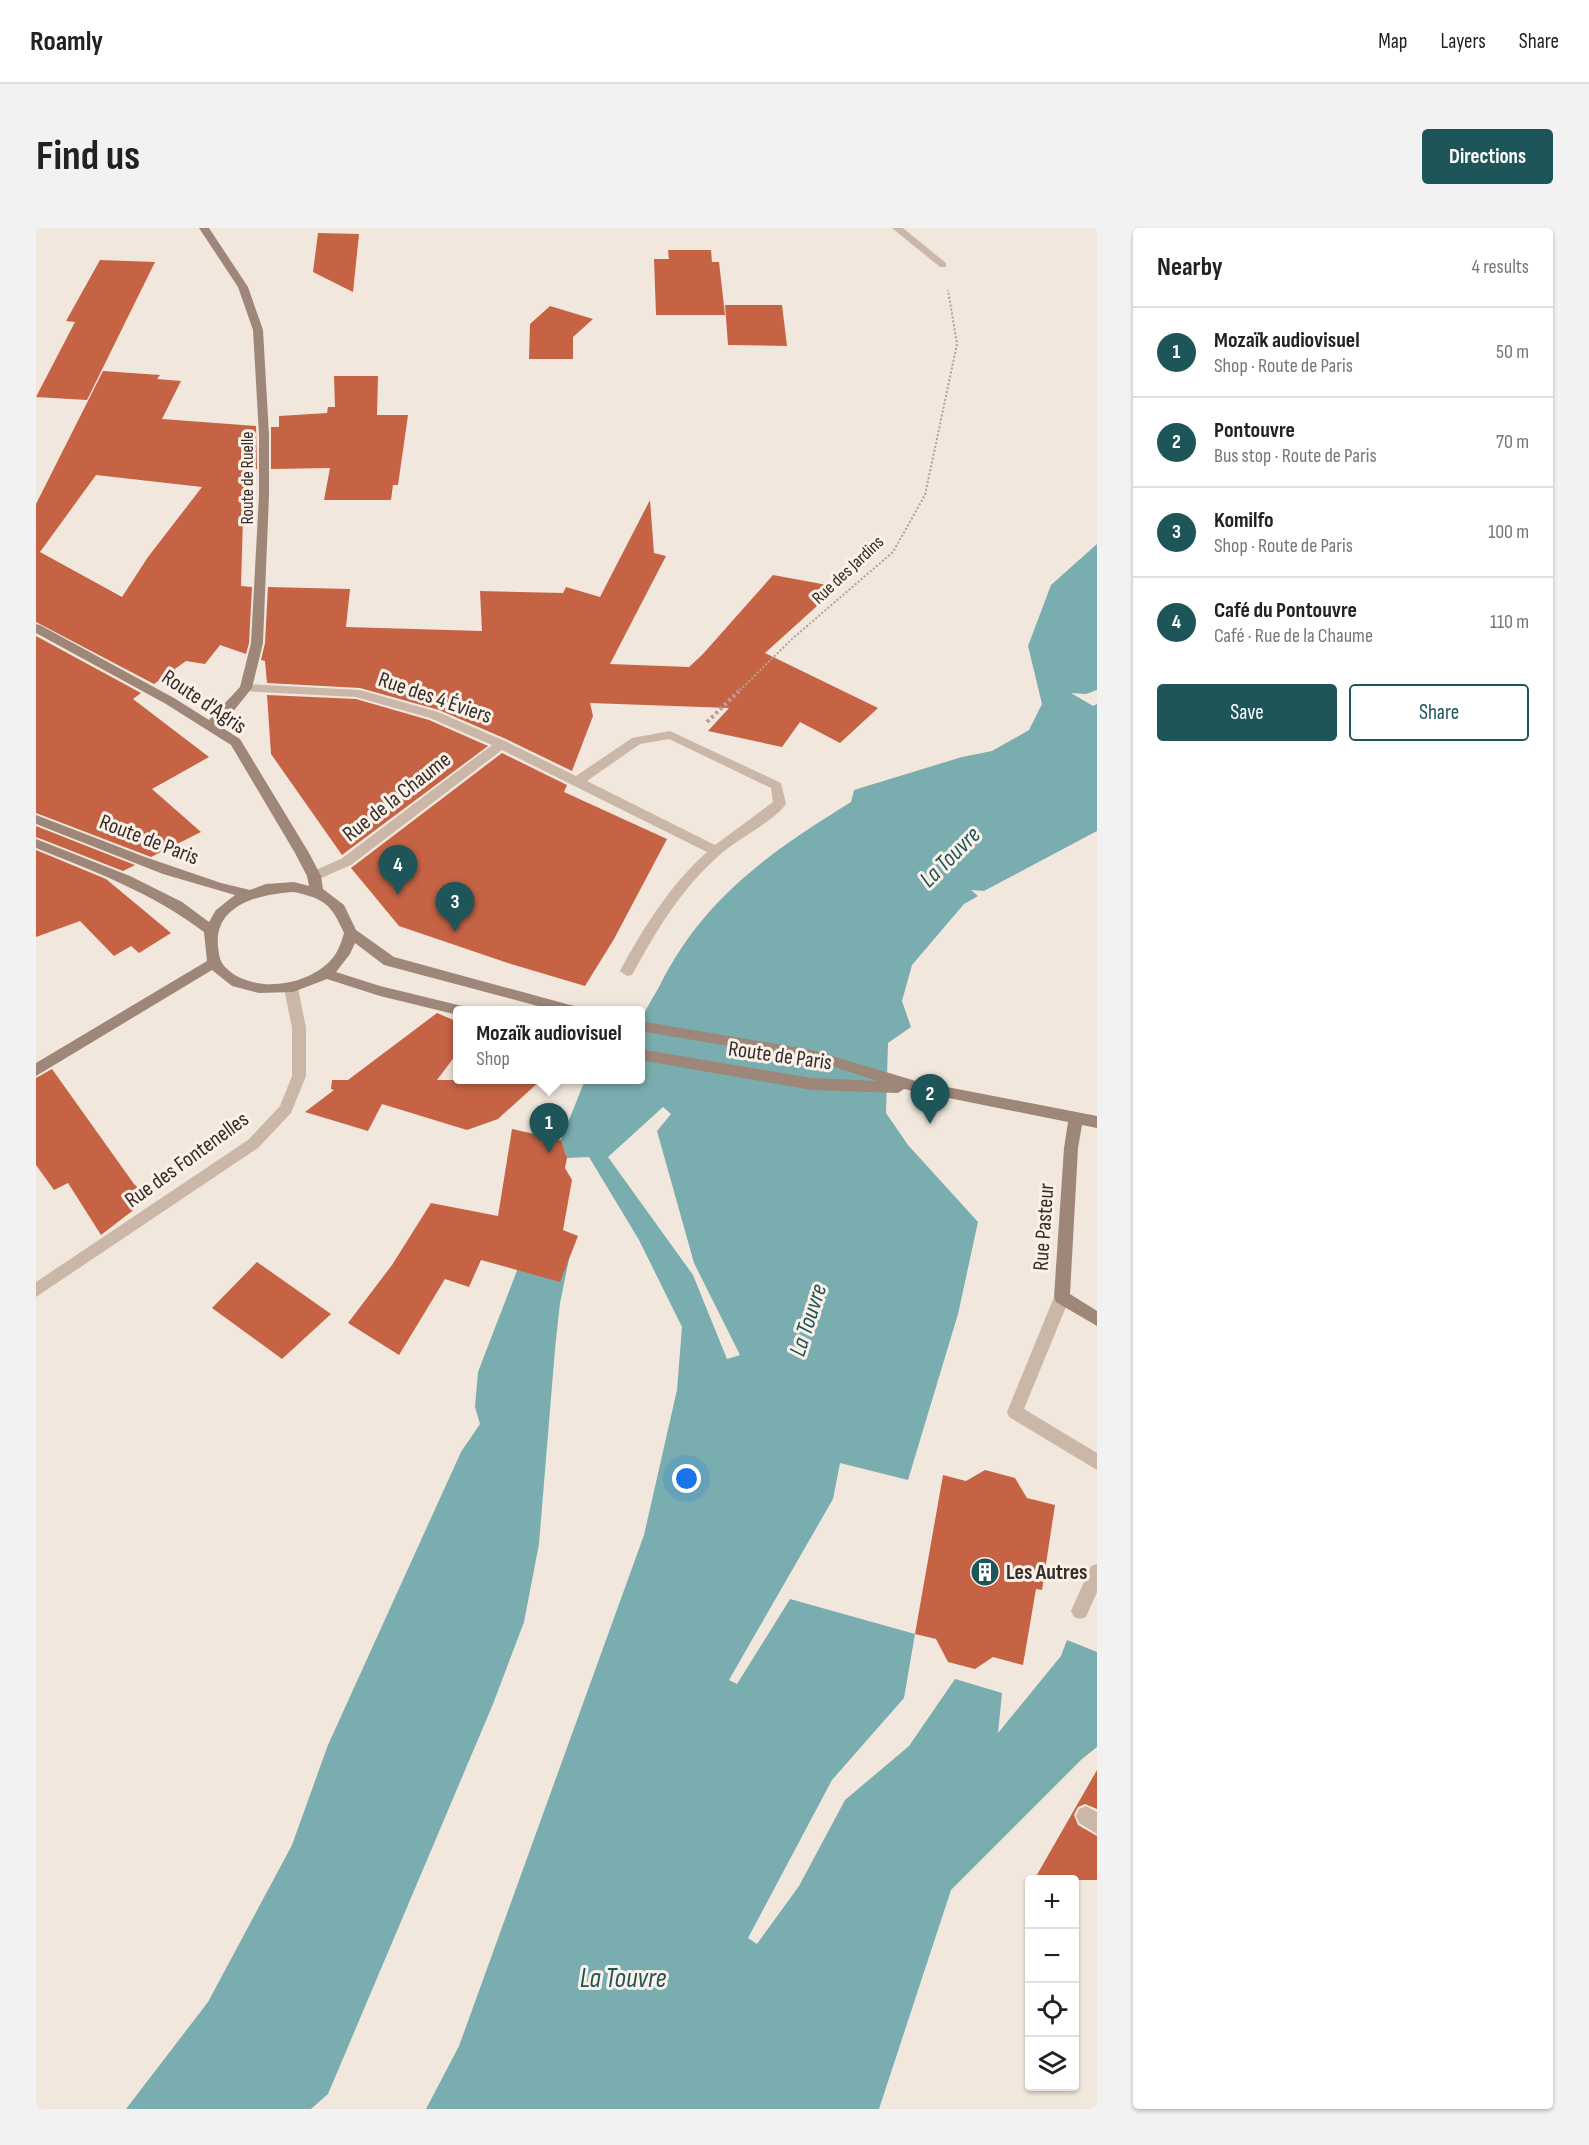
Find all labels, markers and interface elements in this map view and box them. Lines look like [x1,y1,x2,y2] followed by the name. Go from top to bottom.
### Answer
[30,25,103,58] text: Roamly
[1378,29,1407,54] text: Map
[1440,29,1486,54] text: Layers
[1519,29,1559,54] text: Share
[1422,129,1553,184] button: Directions
[36,131,140,182] text: Find us
[1157,252,1223,283] text: Nearby
[1472,255,1529,279] text: 4 results
[1214,327,1360,354] text: Mozaïk audiovisuel
[1173,340,1180,364] text: 1
[1496,340,1529,364] text: 50 m
[1214,354,1353,378] text: Shop · Route de Paris
[1214,417,1295,444] text: Pontouvre
[1172,430,1181,454] text: 2
[1496,430,1529,454] text: 70 m
[237,431,258,525] street label: Route de Ruelle
[1214,444,1377,468] text: Bus stop · Route de Paris
[1214,507,1274,534] text: Komilfo
[1172,520,1181,544] text: 3
[1488,520,1529,544] text: 100 m
[808,531,888,609] street label: Rue des Jardins
[1214,534,1353,558] text: Shop · Route de Paris
[1214,597,1357,624] text: Café du Pontouvre
[1172,610,1181,634] text: 4
[1490,610,1529,634] text: 110 m
[1214,624,1373,648] text: Café · Rue de la Chaume
[156,664,252,740] street label: Route d'Agris
[375,666,495,730] street label: Rue des 4 Éviers
[1157,684,1337,741] button: Save
[1349,684,1529,741] button: Share
[337,746,457,848] street label: Rue de la Chaume
[95,809,203,871] street label: Route de Paris
[913,820,987,894] water label: La Touvre
[378,846,418,895] pin: 4
[436,882,474,932] pin: 3
[453,1006,645,1084] popup
[476,1020,622,1047] text: Mozaïk audiovisuel
[726,1035,834,1077] street label: Route de Paris
[476,1047,510,1071] text: Shop
[910,1074,950,1124] pin: 2
[530,1104,568,1153] pin: 1
[120,1106,254,1214] street label: Rue des Fontenelles
[1027,1182,1061,1272] street label: Rue Pasteur
[783,1280,833,1360] water label: La Touvre
[672,1464,701,1493] your location
[969,1556,1001,1588] building icon: Les Autres
[1006,1559,1088,1586] place label: Les Autres
[1025,1875,1079,2091] map controls
[1025,1875,1079,1929] button: +
[1025,1929,1079,1983] button: −
[580,1962,666,1995] water label: La Touvre
[1025,1983,1079,2037] button: locate
[1025,2037,1079,2091] button: layers

